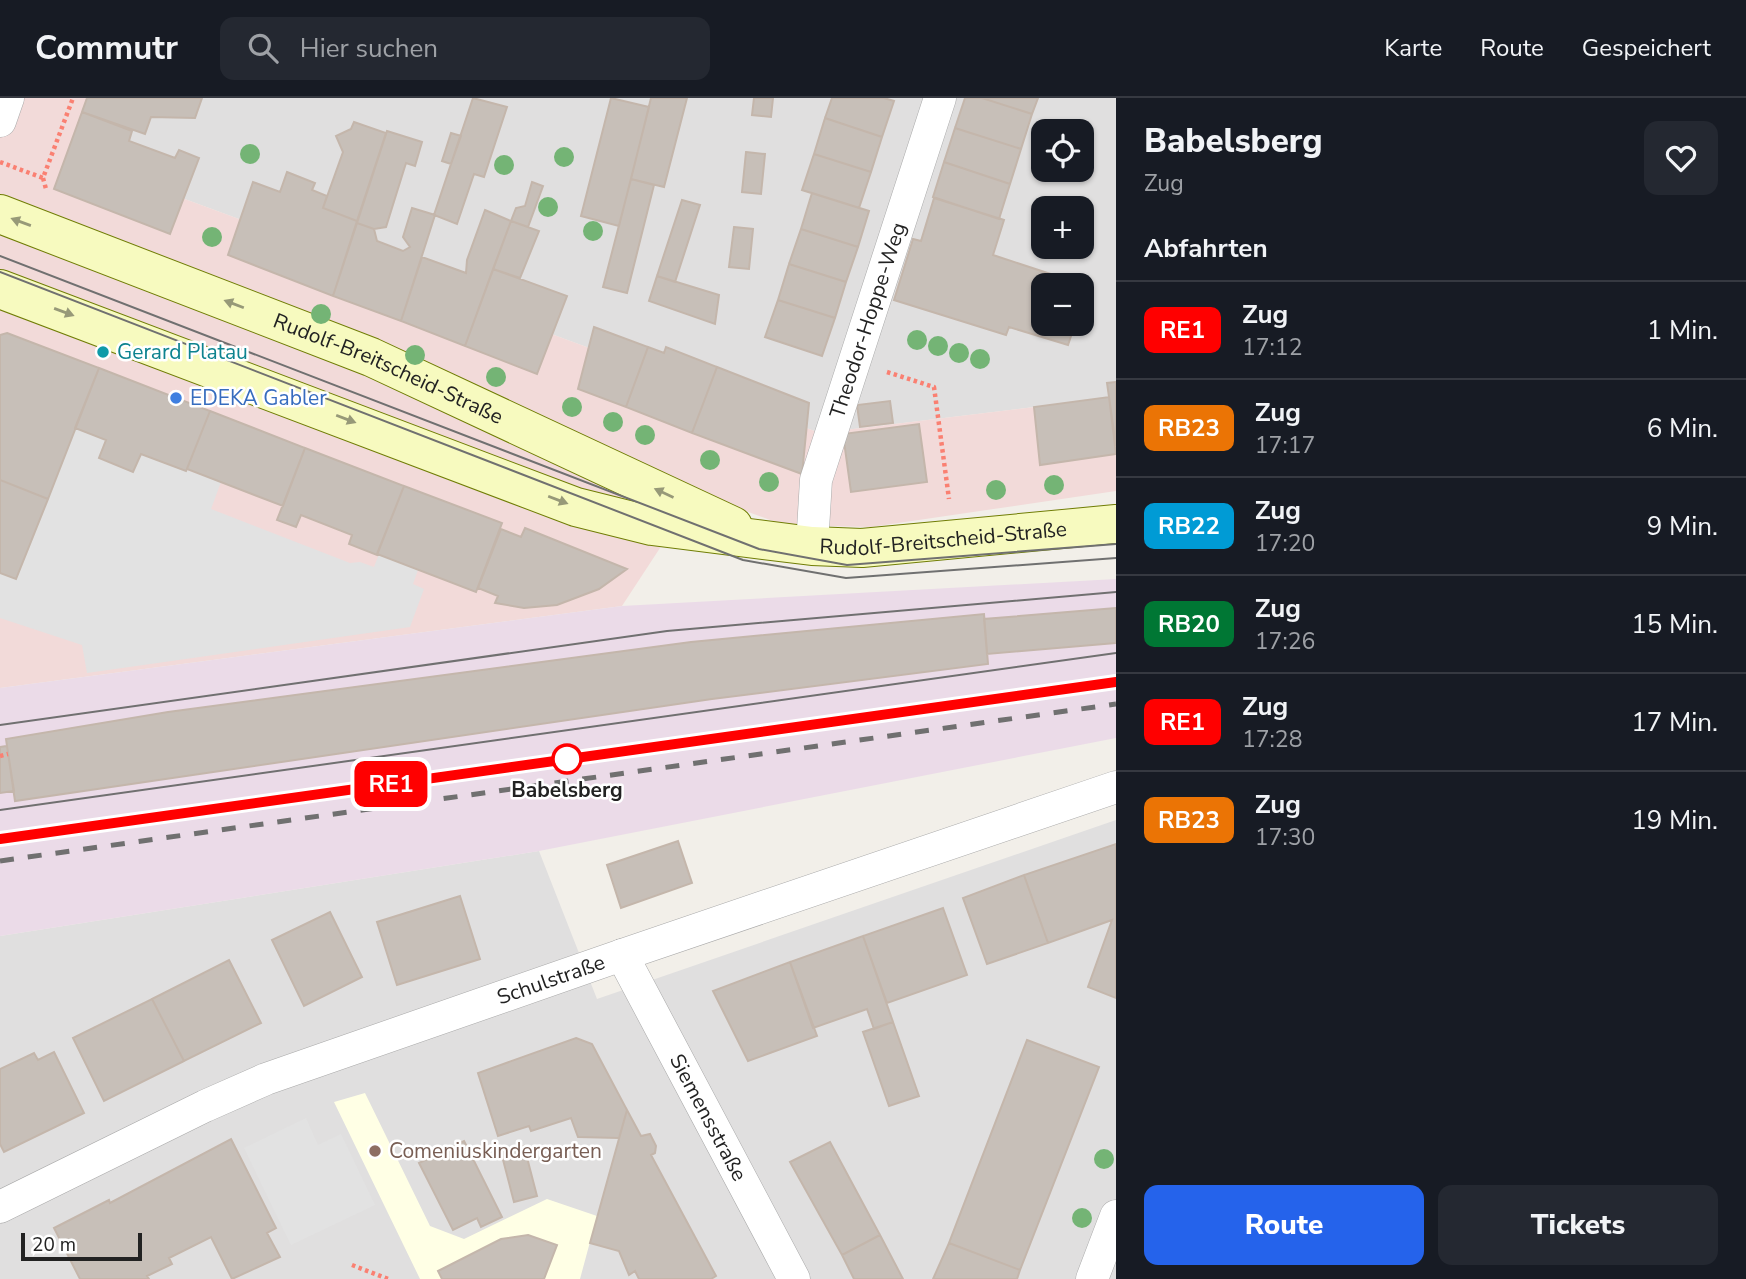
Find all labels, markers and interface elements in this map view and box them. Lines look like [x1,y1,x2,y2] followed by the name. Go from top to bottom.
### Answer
[220,17,710,80] search box
[35,26,178,71] text: Commutr
[244,29,282,67] icon: search
[300,31,438,66] text: Hier suchen
[1384,32,1442,64] text: Karte
[1480,32,1544,64] text: Route
[1582,32,1711,64] text: Gespeichert
[1031,119,1094,336] map controls
[1031,119,1094,182] button: locate
[1144,119,1322,164] text: Babelsberg
[1644,121,1718,195] button: heart
[1144,168,1184,199] text: Zug
[1031,196,1094,259] button: +
[11,216,32,227] one-way arrow
[823,219,913,422] street label: Theodor-Hoppe-Weg
[1144,231,1268,266] text: Abfahrten
[1031,273,1094,336] button: −
[1242,297,1288,332] text: Zug
[223,298,244,309] one-way arrow
[54,307,75,318] one-way arrow
[269,307,508,431] street label: Rudolf-Breitscheid-Straße
[1647,313,1718,348] text: 1 Min.
[1160,314,1205,346] text: RE1
[1242,332,1302,363] text: 17:12
[117,338,248,366] place label: Gerard Platau
[95,344,111,360] marker: Gerard Platau
[190,384,327,412] place label: EDEKA Gabler
[168,390,184,406] marker: EDEKA Gabler
[1255,395,1301,430] text: Zug
[1647,411,1718,446] text: 6 Min.
[1158,412,1220,444] text: RB23
[335,413,356,424] one-way arrow
[1255,430,1315,461] text: 17:17
[653,488,674,499] one-way arrow
[1255,493,1301,528] text: Zug
[547,495,568,506] one-way arrow
[1647,509,1718,544] text: 9 Min.
[1158,510,1220,542] text: RB22
[819,515,1068,562] street label: Rudolf-Breitscheid-Straße
[1255,528,1315,559] text: 17:20
[1255,591,1301,626] text: Zug
[1631,607,1718,642] text: 15 Min.
[1158,608,1220,640] text: RB20
[1255,626,1315,657] text: 17:26
[1242,689,1288,724] text: Zug
[1631,705,1718,740] text: 17 Min.
[1160,706,1205,738] text: RE1
[1242,724,1302,755] text: 17:28
[552,744,582,774] marker: Babelsberg
[351,761,431,807] line badge: RE1
[368,768,414,800] text: RE1
[511,776,623,804] place label: Babelsberg
[1255,787,1301,822] text: Zug
[1631,803,1718,838] text: 19 Min.
[1158,804,1220,836] text: RB23
[1255,822,1315,853] text: 17:30
[493,948,609,1011] street label: Schulstraße
[663,1049,754,1186] street label: Siemensstraße
[389,1137,602,1165] place label: Comeniuskindergarten
[367,1143,383,1159] marker: Comeniuskindergarten
[1144,1185,1424,1265] button: Route
[1438,1185,1718,1265] button: Tickets
[21,1230,142,1262] scale bar
[32,1232,76,1258] text: 20 m

